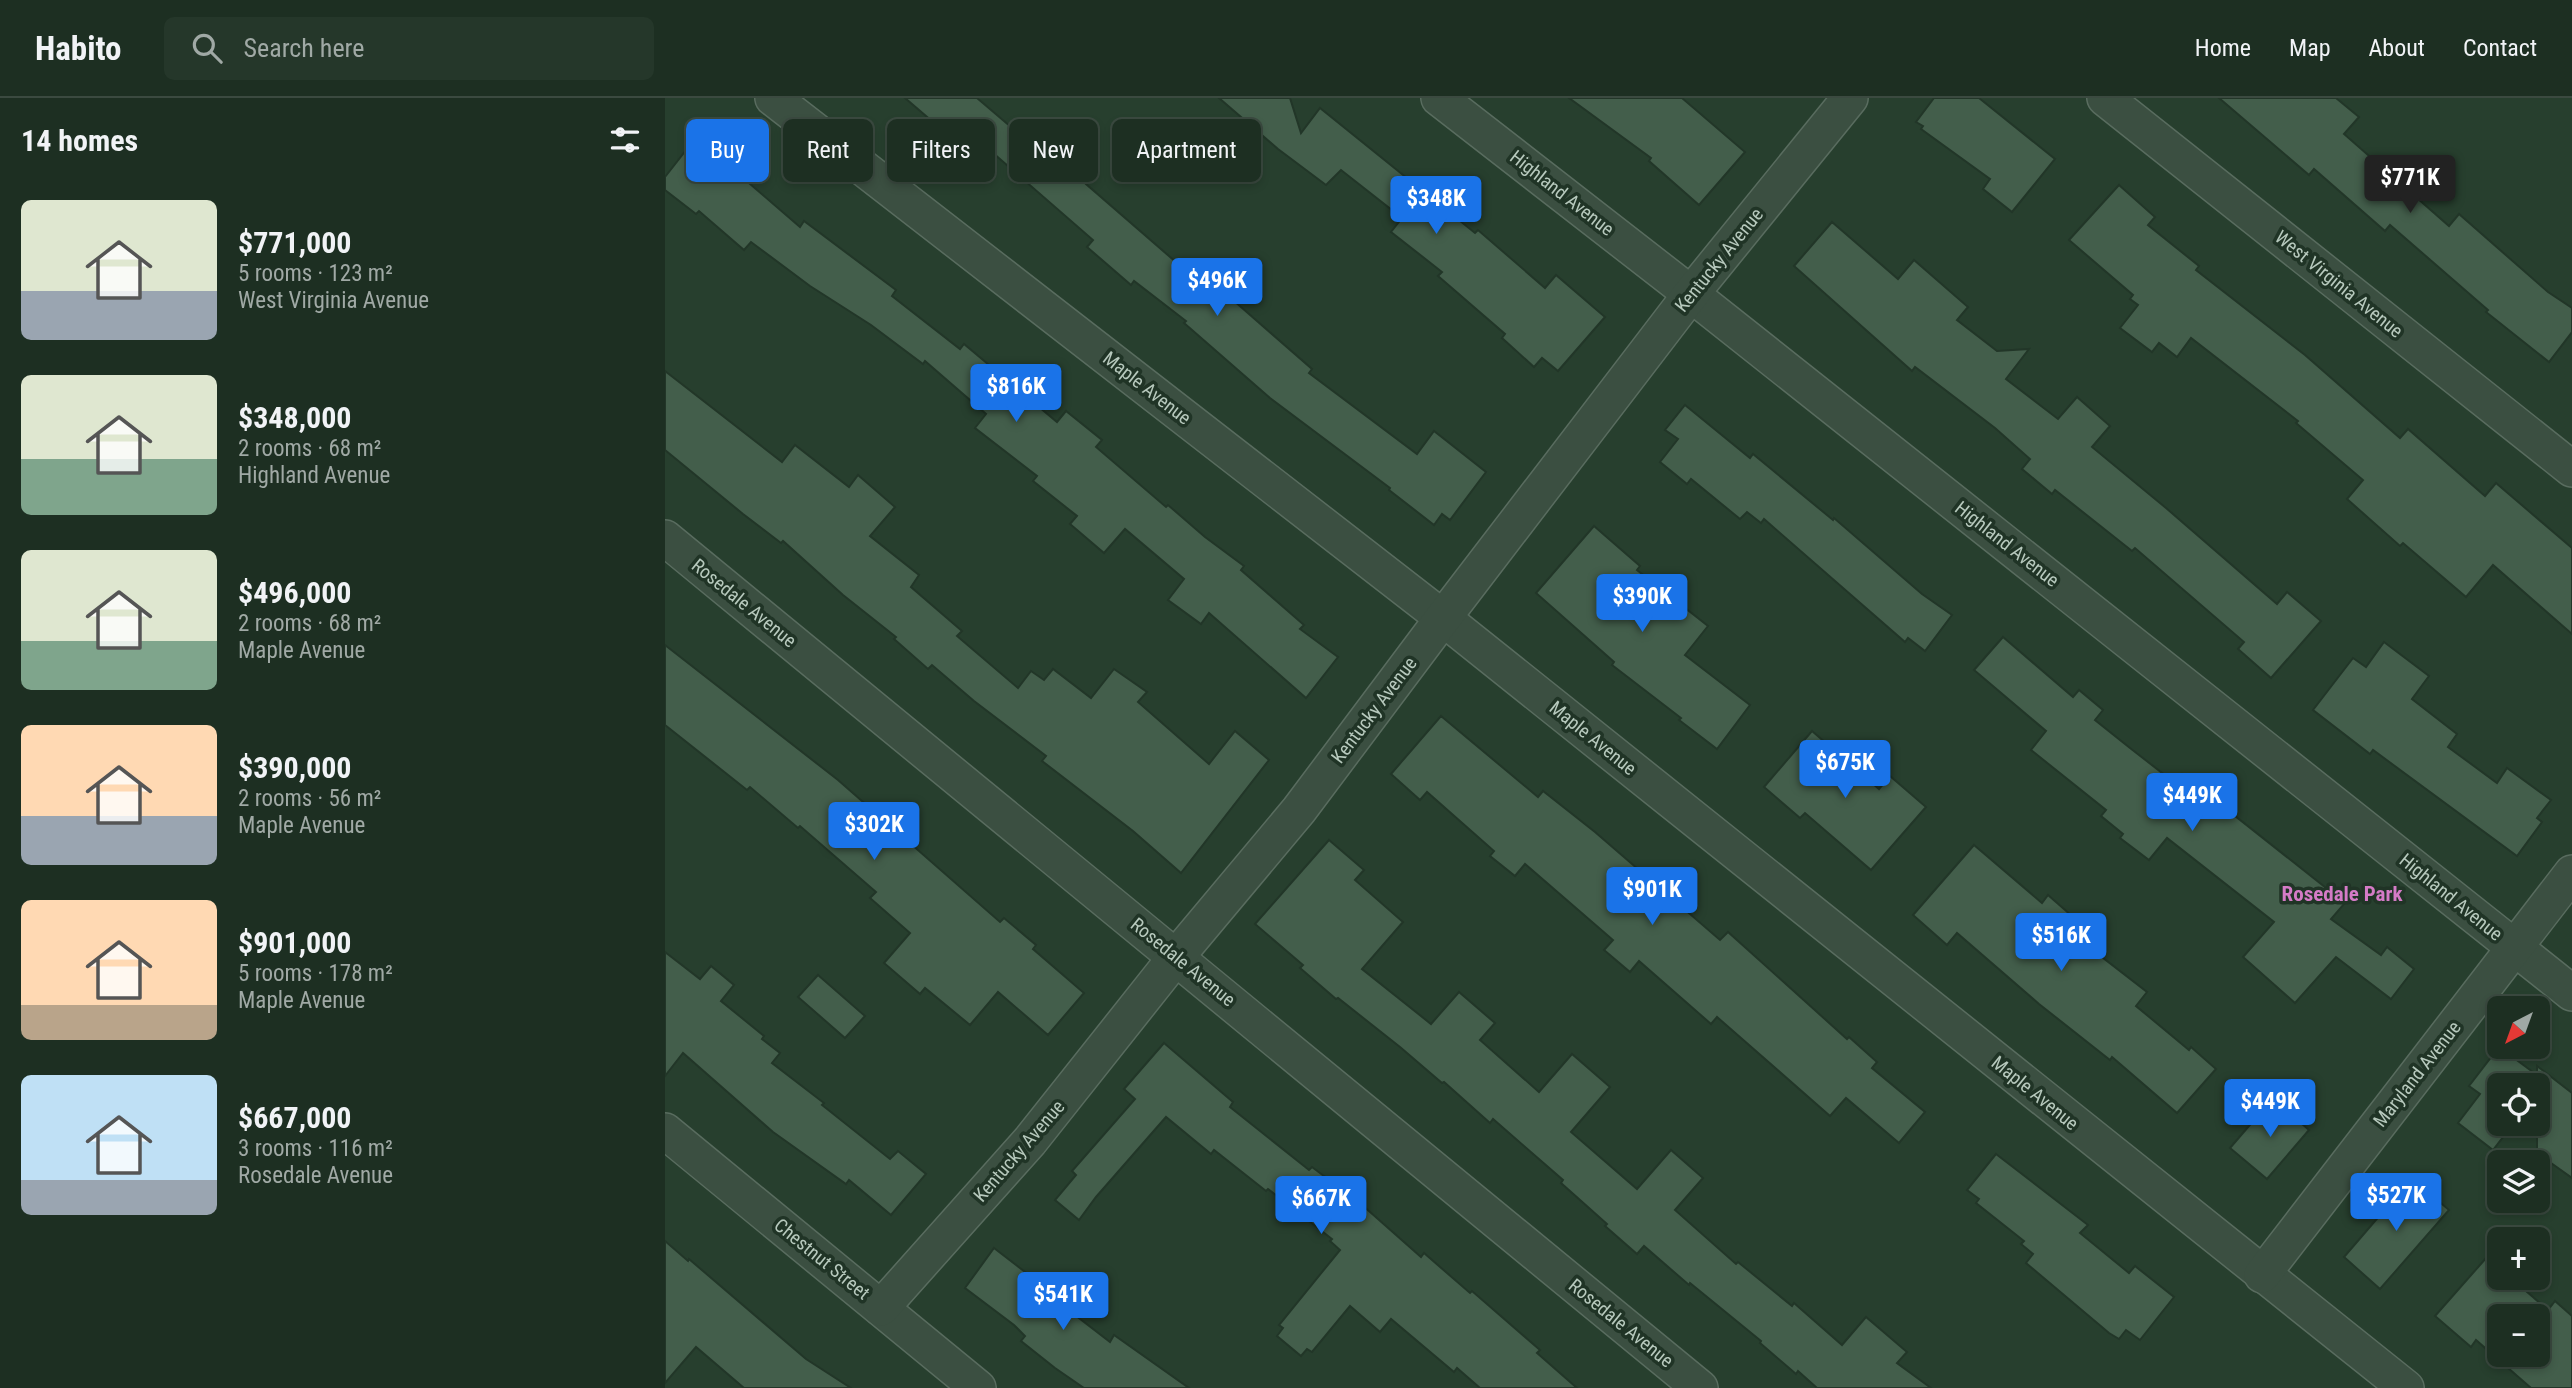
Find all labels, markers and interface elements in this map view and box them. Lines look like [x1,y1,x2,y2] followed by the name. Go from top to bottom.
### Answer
[164,17,654,80] search box
[35,29,122,68] text: Habito
[188,29,226,67] icon: search
[244,33,364,63] text: Search here
[2195,34,2251,62] text: Home
[2289,34,2331,62] text: Map
[2369,34,2425,62] text: About
[2463,34,2537,62] text: Contact
[686,119,769,182] chip: Buy
[783,119,873,182] chip: Rent
[887,119,995,182] chip: Filters
[1009,119,1098,182] chip: New
[1112,119,1261,182] chip: Apartment
[606,121,644,159] icon: filters
[21,123,138,158] text: 14 homes
[1505,145,1619,241] street label: Highland Avenue
[2361,156,2459,215] pin: $771K
[2380,164,2440,191] text: $771K
[1387,176,1485,236] pin: $348K
[1406,185,1466,212] text: $348K
[1670,203,1768,317] street label: Kentucky Avenue
[238,225,351,260] text: $771,000
[2270,225,2408,343] street label: West Virginia Avenue
[77,228,161,312] icon: home
[1168,258,1266,318] pin: $496K
[238,260,393,287] text: 5 rooms · 123 m²
[1187,267,1247,294] text: $496K
[238,287,429,314] text: West Virginia Avenue
[1098,347,1196,429] street label: Maple Avenue
[967,364,1065,424] pin: $816K
[986,373,1046,400] text: $816K
[238,400,351,435] text: $348,000
[77,403,161,487] icon: home
[238,435,381,462] text: 2 rooms · 68 m²
[238,462,390,489] text: Highland Avenue
[1950,496,2064,592] street label: Highland Avenue
[687,554,801,652] street label: Rosedale Avenue
[1593,574,1691,634] pin: $390K
[238,575,351,610] text: $496,000
[77,578,161,662] icon: home
[1612,583,1672,610] text: $390K
[238,610,381,637] text: 2 rooms · 68 m²
[238,637,365,664] text: Maple Avenue
[1326,652,1422,768] street label: Kentucky Avenue
[1545,696,1641,780] street label: Maple Avenue
[1796,740,1894,800] pin: $675K
[1815,749,1875,776] text: $675K
[238,750,351,785] text: $390,000
[77,753,161,837] icon: home
[2143,774,2241,833] pin: $449K
[2162,782,2222,809] text: $449K
[238,785,381,812] text: 2 rooms · 56 m²
[825,802,923,862] pin: $302K
[844,811,904,838] text: $302K
[238,812,365,839] text: Maple Avenue
[2395,848,2507,946] street label: Highland Avenue
[1603,868,1701,927] pin: $901K
[1622,876,1682,903] text: $901K
[2282,882,2403,906] district label: Rosedale Park
[1126,913,1240,1011] street label: Rosedale Avenue
[2012,914,2110,973] pin: $516K
[2031,922,2091,949] text: $516K
[238,925,351,960] text: $901,000
[77,928,161,1012] icon: home
[238,960,393,987] text: 5 rooms · 178 m²
[238,987,365,1014] text: Maple Avenue
[2487,996,2550,1059] north arrow
[2487,996,2550,1367] map controls
[2368,1016,2466,1132] street label: Maryland Avenue
[1987,1051,2083,1135] street label: Maple Avenue
[2487,1073,2550,1136] button: locate
[2221,1080,2319,1139] pin: $449K
[2240,1088,2300,1115] text: $449K
[969,1095,1070,1207] street label: Kentucky Avenue
[238,1100,351,1135] text: $667,000
[77,1103,161,1187] icon: home
[238,1135,393,1162] text: 3 rooms · 116 m²
[2487,1150,2550,1213] button: layers
[238,1162,393,1189] text: Rosedale Avenue
[2347,1174,2445,1233] pin: $527K
[1272,1176,1370,1236] pin: $667K
[2366,1182,2426,1209] text: $527K
[1291,1185,1351,1212] text: $667K
[770,1214,874,1304] street label: Chestnut Street
[2487,1227,2550,1290] button: +
[1014,1272,1112,1332] pin: $541K
[1564,1274,1678,1372] street label: Rosedale Avenue
[1033,1281,1093,1308] text: $541K
[2487,1304,2550,1367] button: −

